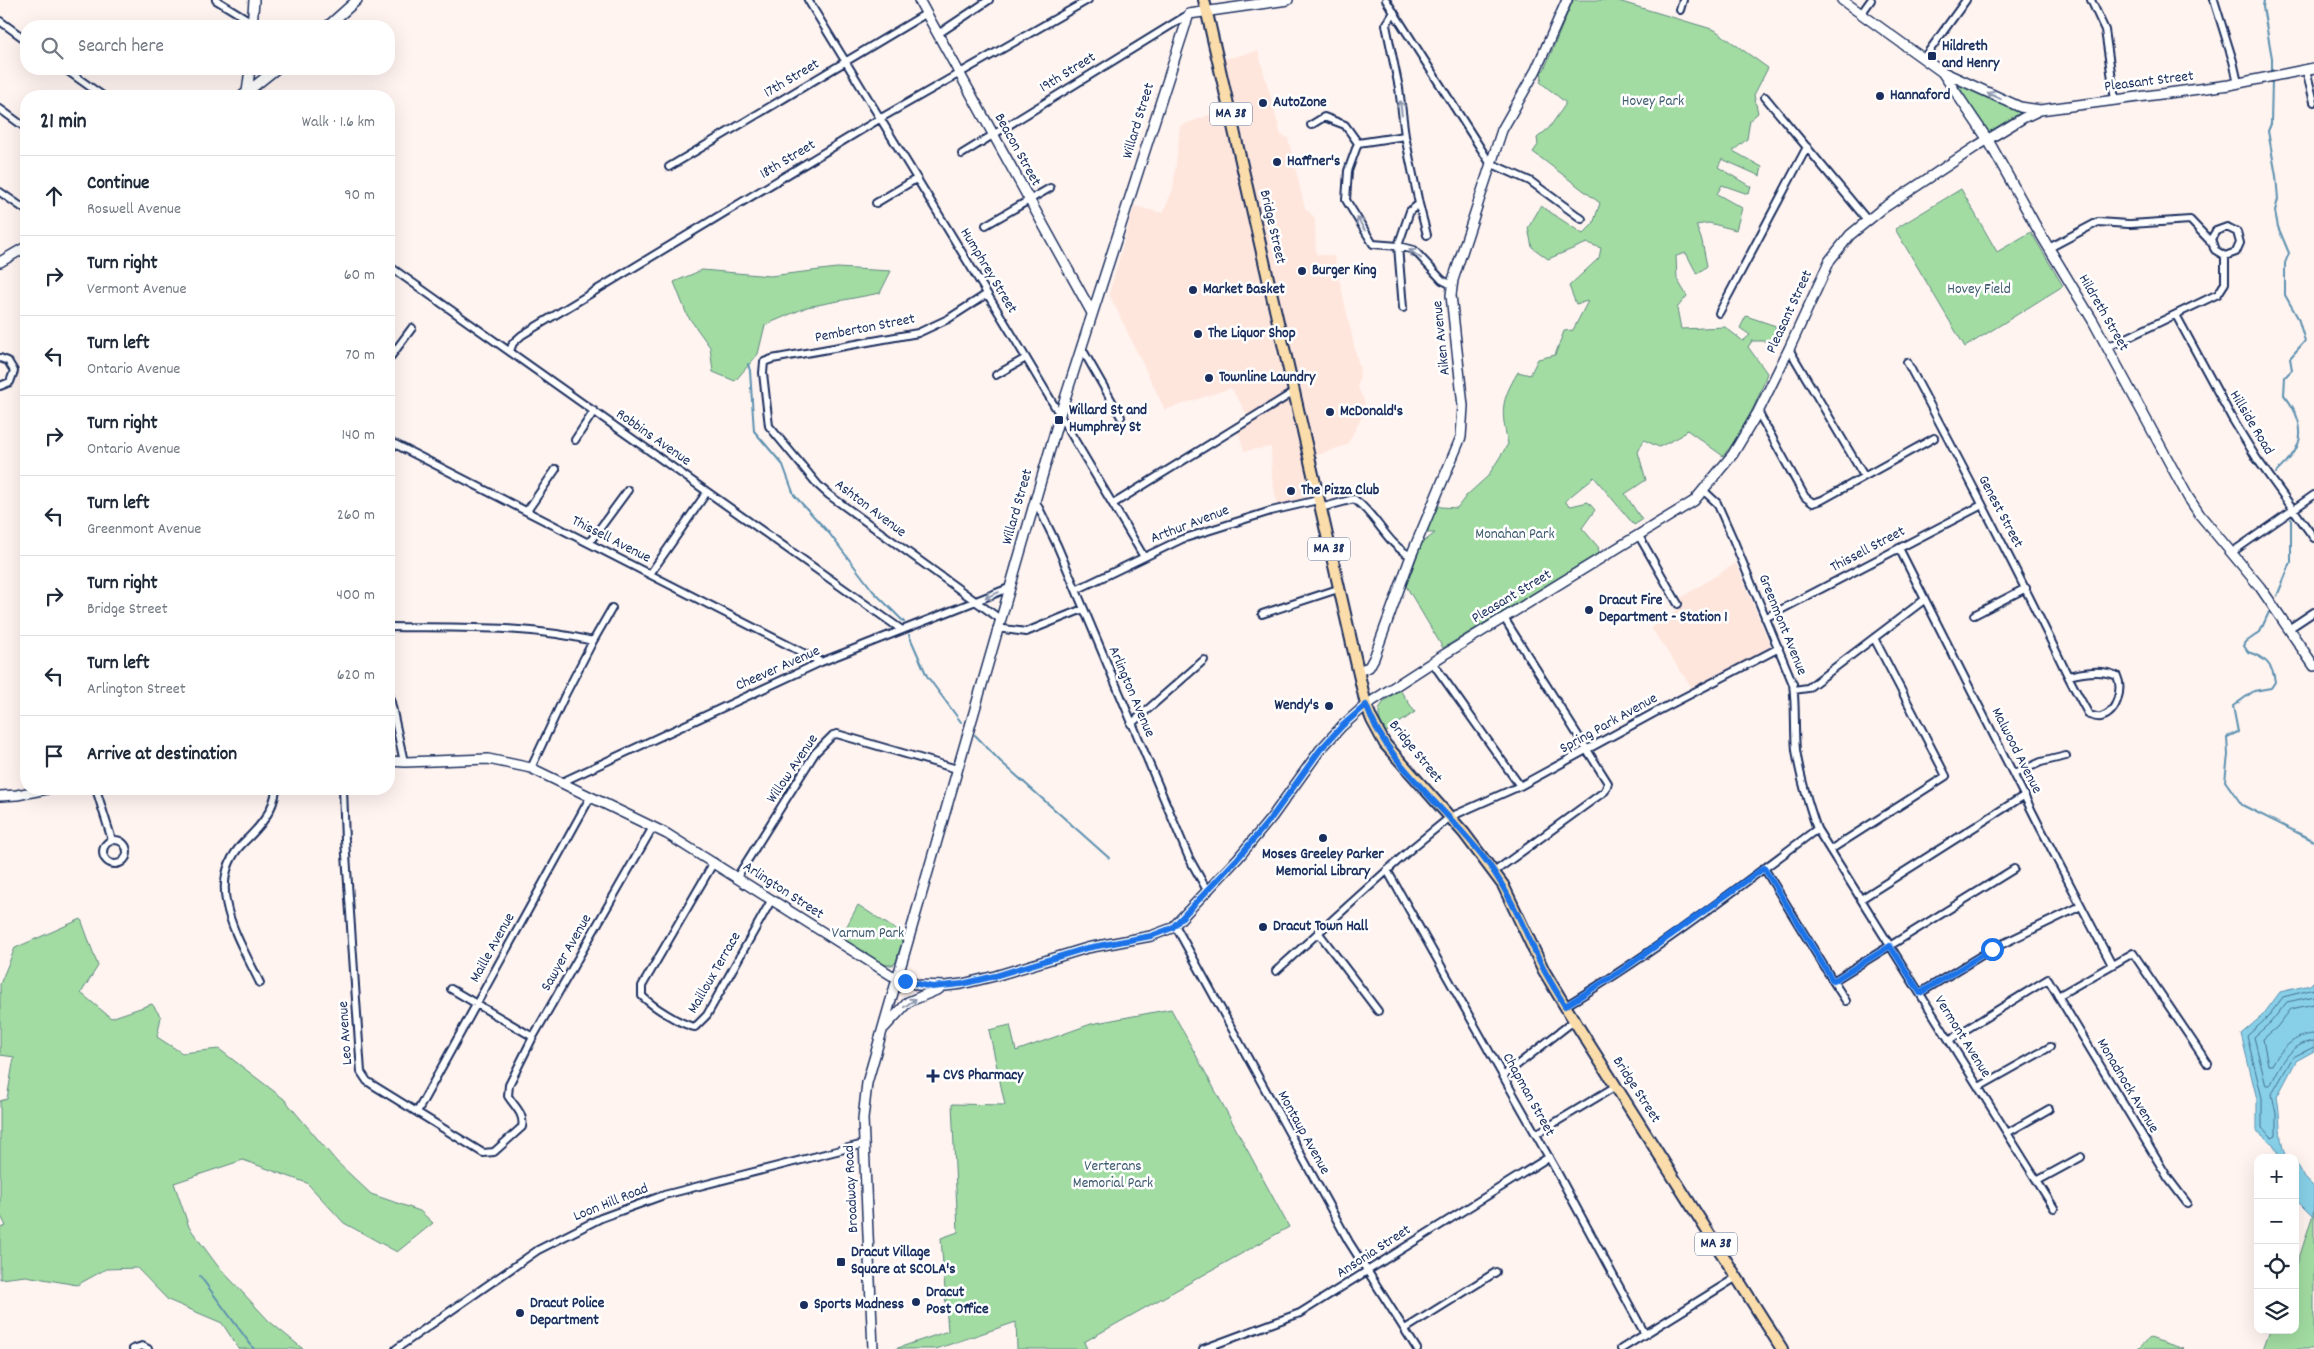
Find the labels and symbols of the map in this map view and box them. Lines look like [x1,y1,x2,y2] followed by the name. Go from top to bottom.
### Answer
[1942,36,2000,75] place label: Hildreth and Henry
[1036,47,1101,99] street label: 19th Street
[1926,50,1938,62] marker: Hildreth and Henry
[760,54,824,104] street label: 17th Street
[2103,66,2195,98] street label: Pleasant Street
[1117,80,1161,162] street label: Willard Street
[1890,85,1950,107] place label: Hannaford
[1874,90,1886,102] marker: Hannaford
[1987,90,2002,100] one-way arrow
[1622,91,1684,113] park label: Hovey Park
[1273,92,1327,114] place label: AutoZone
[1257,97,1269,109] marker: AutoZone
[1396,100,1406,116] one-way arrow
[1210,102,1252,126] road number: MA 38
[988,110,1046,191] street label: Beacon Street
[756,134,820,185] street label: 18th Street
[1287,151,1340,173] place label: Haffner's
[1271,156,1283,168] marker: Haffner's
[1253,188,1291,267] street label: Bridge Street
[1355,218,1365,232] one-way arrow
[954,224,1022,318] street label: Humphrey Street
[1409,249,1422,260] one-way arrow
[1312,260,1377,282] place label: Burger King
[1296,265,1308,277] marker: Burger King
[1761,266,1819,357] street label: Pleasant Street
[2072,270,2134,356] street label: Hildreth Street
[1203,279,1285,301] place label: Market Basket
[1947,279,2011,301] park label: Hovey Field
[1187,284,1199,296] marker: Market Basket
[1427,299,1457,376] street label: Aiken Avenue
[813,308,917,349] street label: Pemberton Street
[1208,323,1296,345] place label: The Liquor Shop
[1192,328,1204,340] marker: The Liquor Shop
[1219,367,1316,389] place label: Townline Laundry
[1203,372,1215,384] marker: Townline Laundry
[2223,387,2279,459] street label: Hillside Road
[1069,400,1147,439] place label: Willard St and Humphrey St
[1340,401,1403,423] place label: McDonald's
[611,404,695,472] street label: Robbins Avenue
[1324,406,1336,418] marker: McDonald's
[1053,414,1065,426] marker: Willard St and Humphrey St
[997,466,1039,548] street label: Willard Street
[1972,472,2029,553] street label: Genest Street
[829,475,911,544] street label: Ashton Avenue
[1301,480,1380,502] place label: The Pizza Club
[1285,485,1297,497] marker: The Pizza Club
[1147,500,1233,550] street label: Arthur Avenue
[567,511,655,570] street label: Thissell Avenue
[1827,521,1910,579] street label: Thissell Street
[1475,524,1555,546] park label: Monahan Park
[1308,538,1350,560] road number: MA 38
[1468,564,1557,630] street label: Pleasant Street
[1752,571,1812,679] street label: Greenmont Avenue
[1599,590,1728,629] place label: Dracut Fire Department - Station 1
[985,591,1000,600] one-way arrow
[1583,604,1595,616] marker: Dracut Fire Department - Station 1
[732,640,824,697] street label: Cheever Avenue
[1102,643,1160,741] street label: Arlington Avenue
[1556,688,1662,760] street label: Spring Park Avenue
[1274,695,1319,717] place label: Wendy's
[1323,700,1335,712] marker: Wendy's
[1985,704,2047,798] street label: Malwood Avenue
[1383,716,1448,789] street label: Bridge Street
[762,730,825,808] street label: Willow Avenue
[1317,832,1329,844] marker: Moses Greeley Parker Memorial Library
[1262,844,1384,883] place label: Moses Greeley Parker Memorial Library
[738,857,828,926] street label: Arlington Street
[465,909,521,987] street label: Maille Avenue
[536,910,598,996] street label: Sawyer Avenue
[1273,916,1368,938] place label: Dracut Town Hall
[1257,921,1269,933] marker: Dracut Town Hall
[832,923,904,945] park label: Varnum Park
[683,928,748,1018] street label: Mailloux Terrace
[1981,938,2004,961] route start
[894,970,917,993] route end
[1928,992,1996,1083] street label: Vermont Avenue
[903,998,917,1008] one-way arrow
[333,1000,359,1066] street label: Leo Avenue
[2090,1035,2164,1138] street label: Monadnock Avenue
[1496,1049,1560,1141] street label: Chapman Street
[1606,1052,1666,1128] street label: Bridge Street
[943,1065,1024,1087] place label: CVS Pharmacy
[927,1070,939,1082] marker: CVS Pharmacy
[1271,1087,1335,1179] street label: Montaup Avenue
[839,1145,865,1233] street label: Broadway Road
[1073,1156,1153,1195] park label: Verterans Memorial Park
[570,1178,652,1228] street label: Loon Hill Road
[1332,1219,1416,1284] street label: Ansonia Street
[1695,1232,1737,1256] road number: MA 38
[851,1242,956,1281] place label: Dracut Village Square at SCOLA's
[835,1256,847,1268] marker: Dracut Village Square at SCOLA's
[926,1282,989,1321] place label: Dracut Post Office
[530,1293,605,1332] place label: Dracut Police Department
[814,1294,904,1316] place label: Sports Madness
[910,1296,922,1308] marker: Dracut Post Office
[798,1299,810,1311] marker: Sports Madness
[514,1307,526,1319] marker: Dracut Police Department

